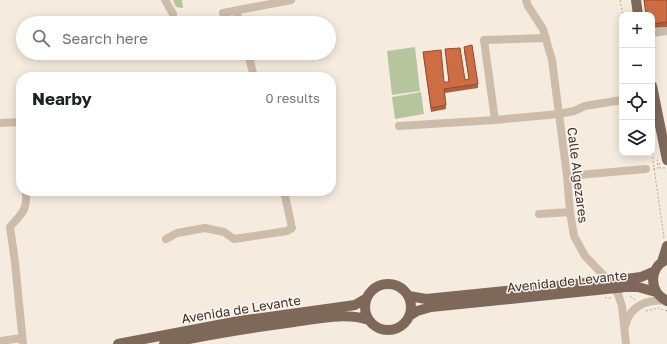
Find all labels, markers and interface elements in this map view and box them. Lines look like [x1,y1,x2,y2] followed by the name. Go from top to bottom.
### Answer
[619,12,655,156] map controls
[619,12,655,48] button: +
[16,16,336,60] search box
[30,27,52,49] icon: search
[62,29,148,47] text: Search here
[619,48,655,84] button: −
[619,84,655,120] button: locate
[32,88,92,109] text: Nearby
[265,90,320,106] text: 0 results
[619,120,655,156] button: layers
[564,126,592,224] street label: Calle Algezares
[506,267,628,295] street label: Avenida de Levante
[180,292,302,326] street label: Avenida de Levante

